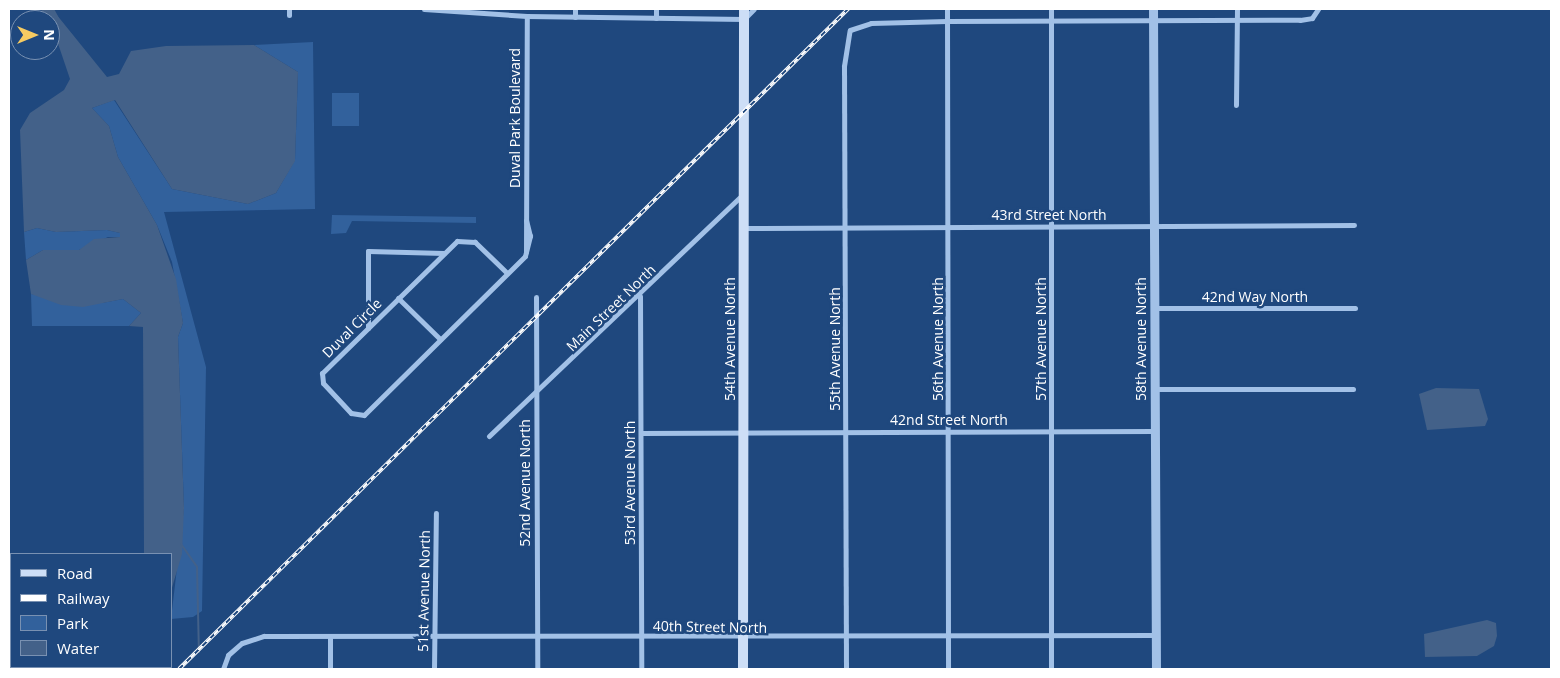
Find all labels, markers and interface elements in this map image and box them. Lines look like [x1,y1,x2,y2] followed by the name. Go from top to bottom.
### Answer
[10,10,60,60] north arrow
[40,29,59,41] text: N
[507,48,523,188] street label: Duval Park Boulevard
[992,207,1106,223] street label: 43rd Street North
[563,261,659,355] street label: Main Street North
[722,277,738,401] street label: 54th Avenue North
[930,277,946,401] street label: 56th Avenue North
[1033,277,1049,401] street label: 57th Avenue North
[1133,277,1149,401] street label: 58th Avenue North
[827,287,843,411] street label: 55th Avenue North
[1202,289,1308,305] street label: 42nd Way North
[319,295,385,361] street label: Duval Circle
[890,412,1008,428] street label: 42nd Street North
[517,419,533,547] street label: 52nd Avenue North
[622,421,638,545] street label: 53rd Avenue North
[415,530,433,652] street label: 51st Avenue North
[10,553,172,668] legend
[57,563,93,583] text: Road
[57,588,110,608] text: Railway
[57,613,88,633] text: Park
[653,618,767,636] street label: 40th Street North
[57,638,99,658] text: Water

